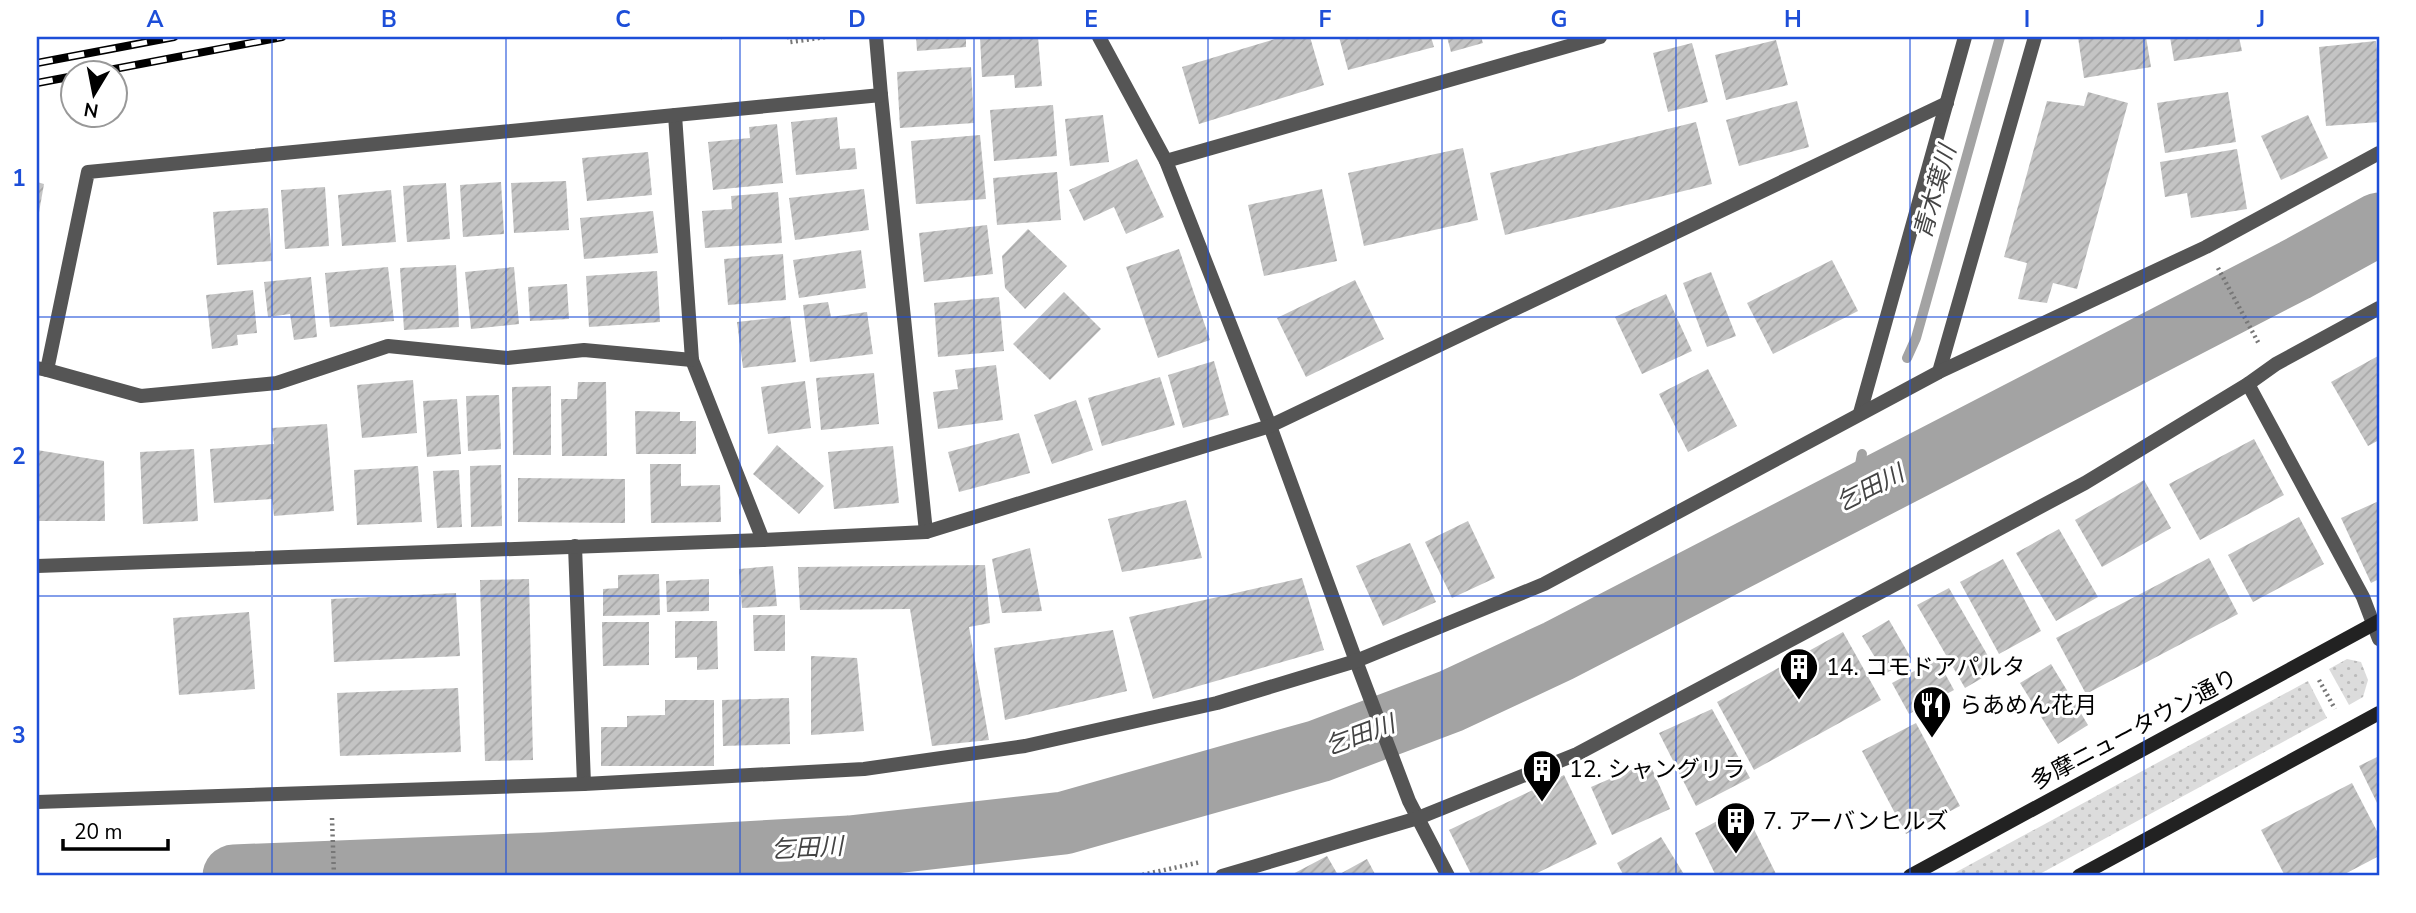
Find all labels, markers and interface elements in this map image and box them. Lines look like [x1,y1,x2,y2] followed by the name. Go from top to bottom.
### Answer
[146,4,164,35] text: A
[381,4,397,35] text: B
[615,4,631,35] text: C
[848,4,866,35] text: D
[1084,4,1098,35] text: E
[1319,4,1332,35] text: F
[1551,4,1567,35] text: G
[1784,4,1802,35] text: H
[2024,4,2030,35] text: I
[2256,4,2265,35] text: J
[60,60,130,130] north arrow
[82,96,100,124] text: N
[1906,139,1964,243] water label: 青木葉川
[12,163,26,194] text: 1
[12,441,26,472] text: 2
[1831,456,1912,519] water label: 乞田川
[1778,646,1820,701] building icon: 14. コモドアパルタ
[1826,652,2025,683] place label: 14. コモドアパルタ
[2025,662,2243,797] street label: 多摩ニュータウン通り
[1911,684,1953,739] restaurant icon: らあめん花月
[1959,690,2097,721] place label: らあめん花月
[1321,707,1402,762] water label: 乞田川
[12,720,26,751] text: 3
[1521,748,1563,803] building icon: 12. シャングリラ
[1569,754,1746,785] place label: 12. シャングリラ
[1715,800,1757,855] building icon: 7. アーバンヒルズ
[1763,806,1949,837] place label: 7. アーバンヒルズ
[63,808,168,852] scale bar
[74,818,123,846] text: 20 m
[770,830,847,866] water label: 乞田川

